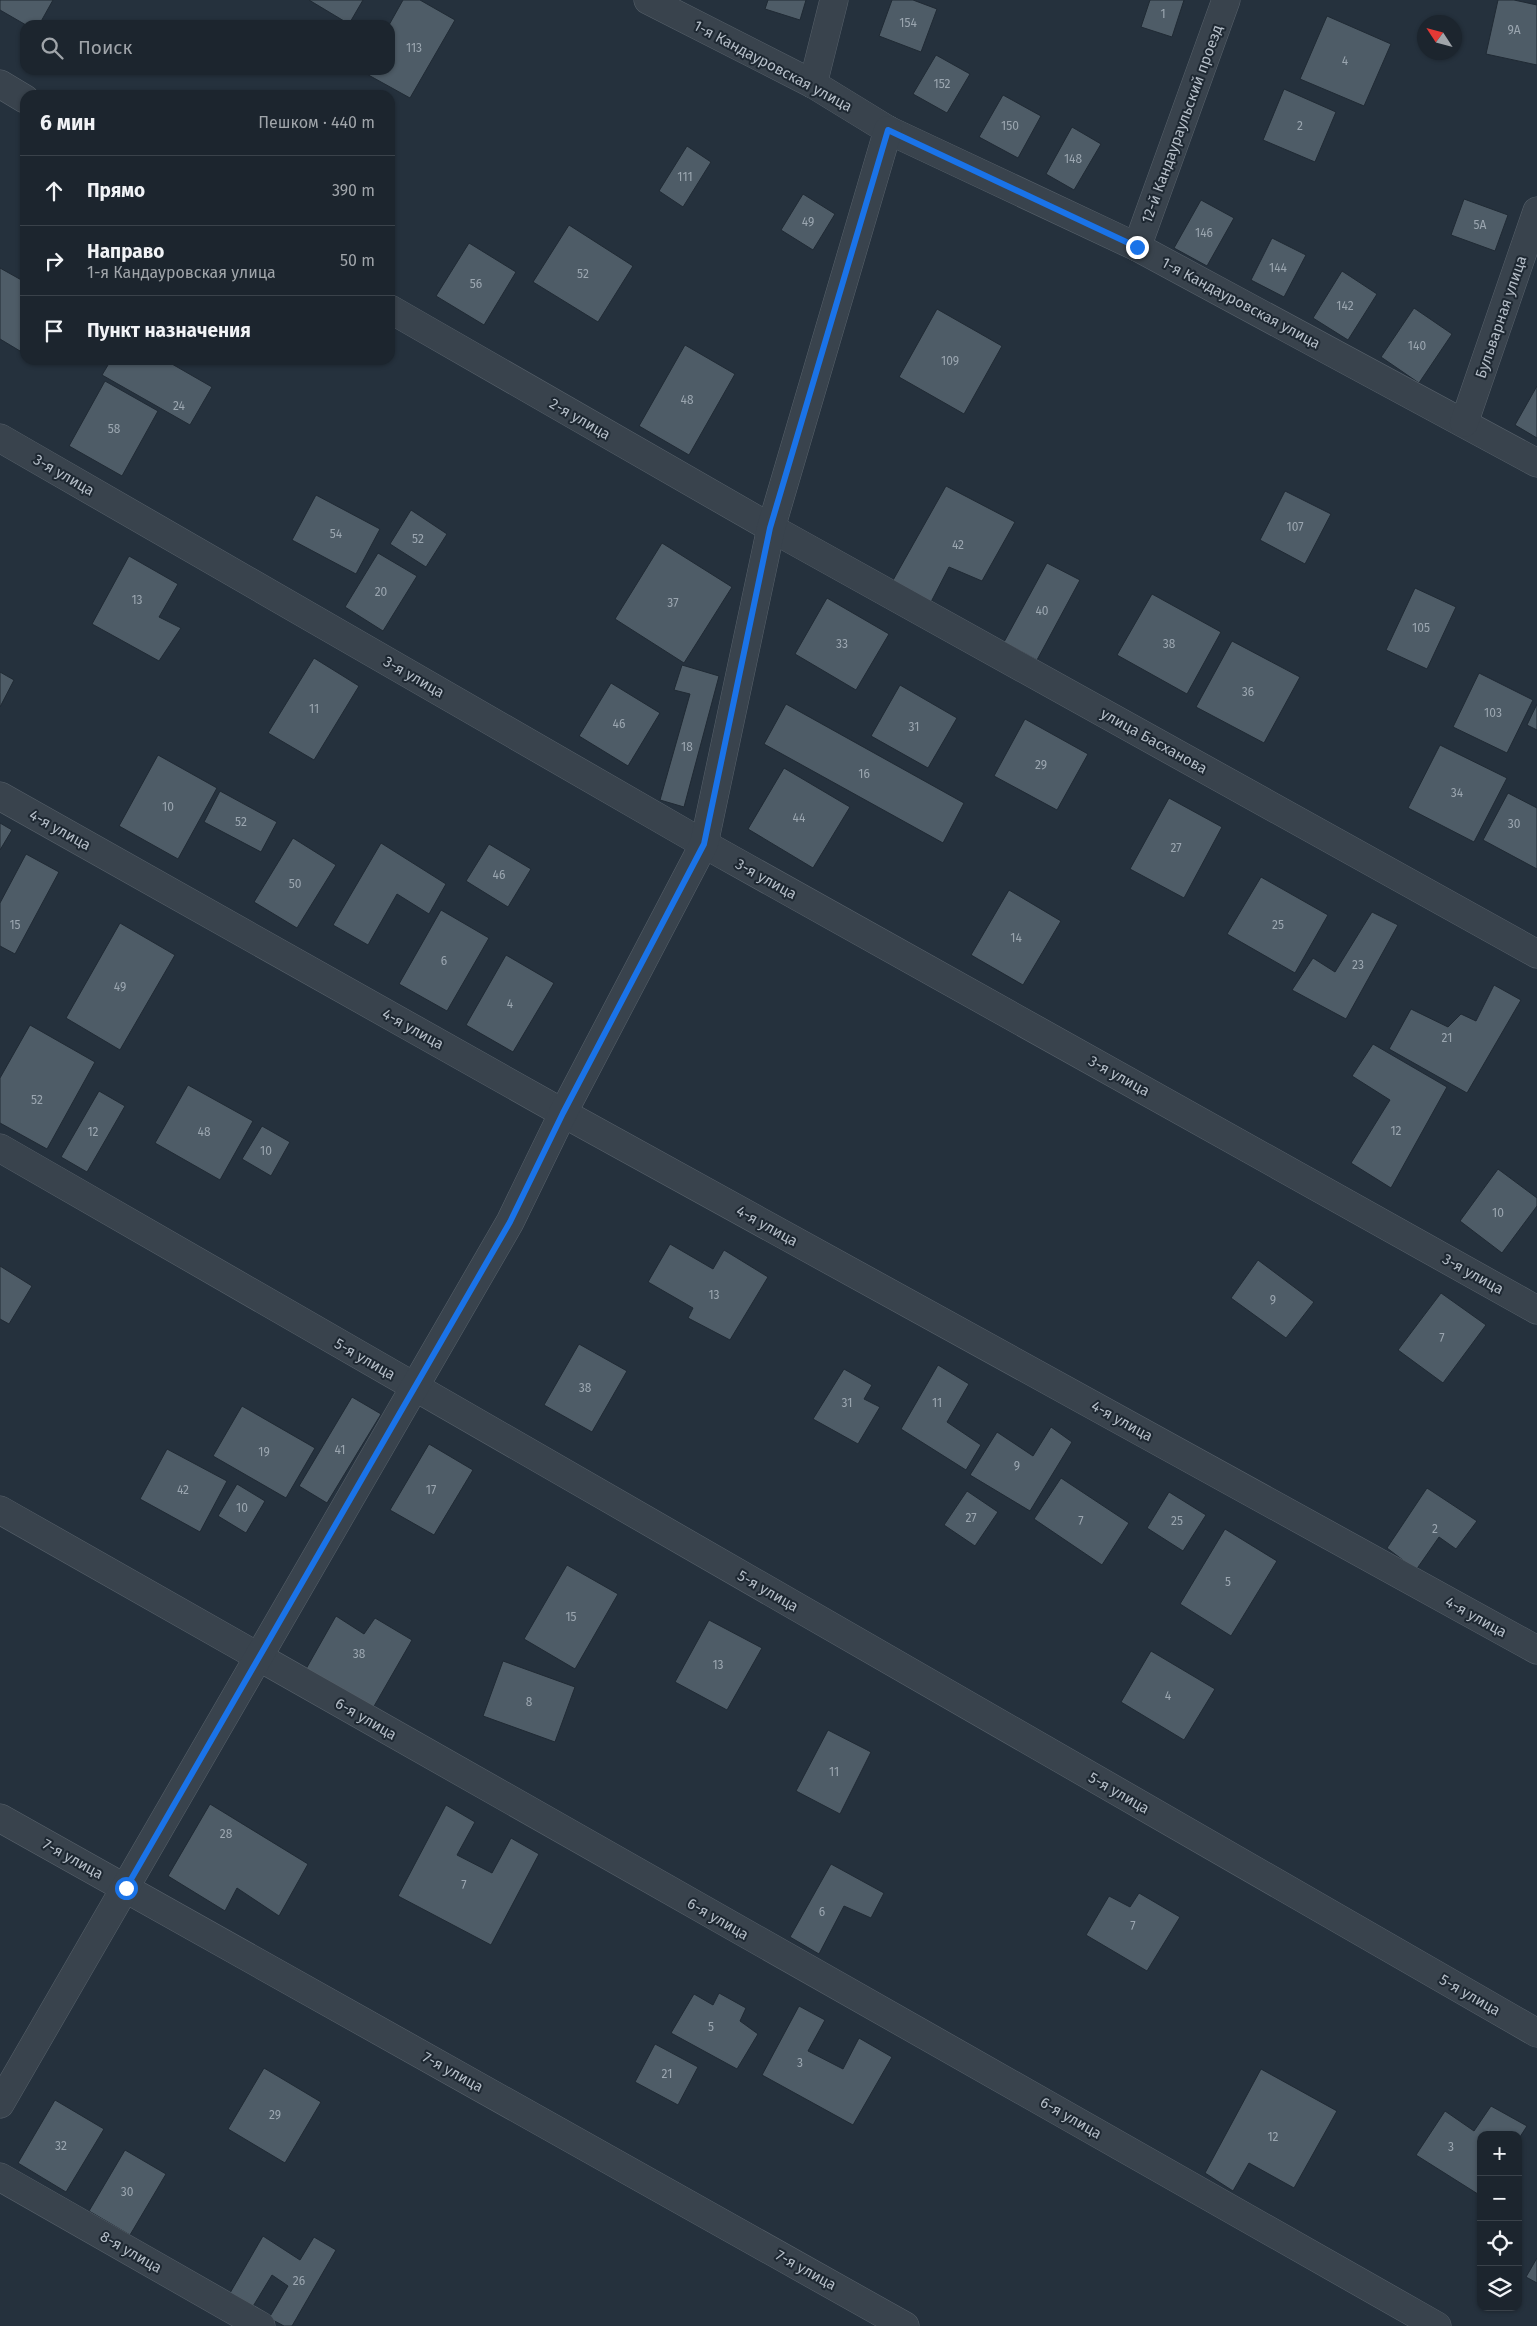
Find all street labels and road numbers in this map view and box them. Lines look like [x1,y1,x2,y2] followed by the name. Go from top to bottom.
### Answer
[691,16,855,116] street label: 1-я Кандауровская улица
[1138,22,1226,226] street label: 12-й Кандаураульский проезд
[1159,253,1323,353] street label: 1-я Кандауровская улица
[1472,253,1530,381] street label: Бульварная улица
[546,394,614,444] street label: 2-я улица
[30,450,98,500] street label: 3-я улица
[380,652,448,702] street label: 3-я улица
[1098,704,1210,778] street label: улица Басханова
[26,806,94,854] street label: 4-я улица
[732,855,800,903] street label: 3-я улица
[379,1005,447,1053] street label: 4-я улица
[1085,1052,1153,1100] street label: 3-я улица
[733,1202,801,1250] street label: 4-я улица
[1439,1250,1507,1298] street label: 3-я улица
[331,1334,399,1384] street label: 5-я улица
[1088,1397,1156,1445] street label: 4-я улица
[734,1566,802,1616] street label: 5-я улица
[1442,1593,1510,1641] street label: 4-я улица
[332,1694,400,1744] street label: 6-я улица
[1085,1768,1153,1818] street label: 5-я улица
[40,1835,106,1883] street label: 7-я улица
[684,1894,752,1944] street label: 6-я улица
[1436,1970,1504,2020] street label: 5-я улица
[420,2048,486,2096] street label: 7-я улица
[1037,2093,1105,2143] street label: 6-я улица
[97,2227,165,2277] street label: 8-я улица
[773,2246,839,2294] street label: 7-я улица

